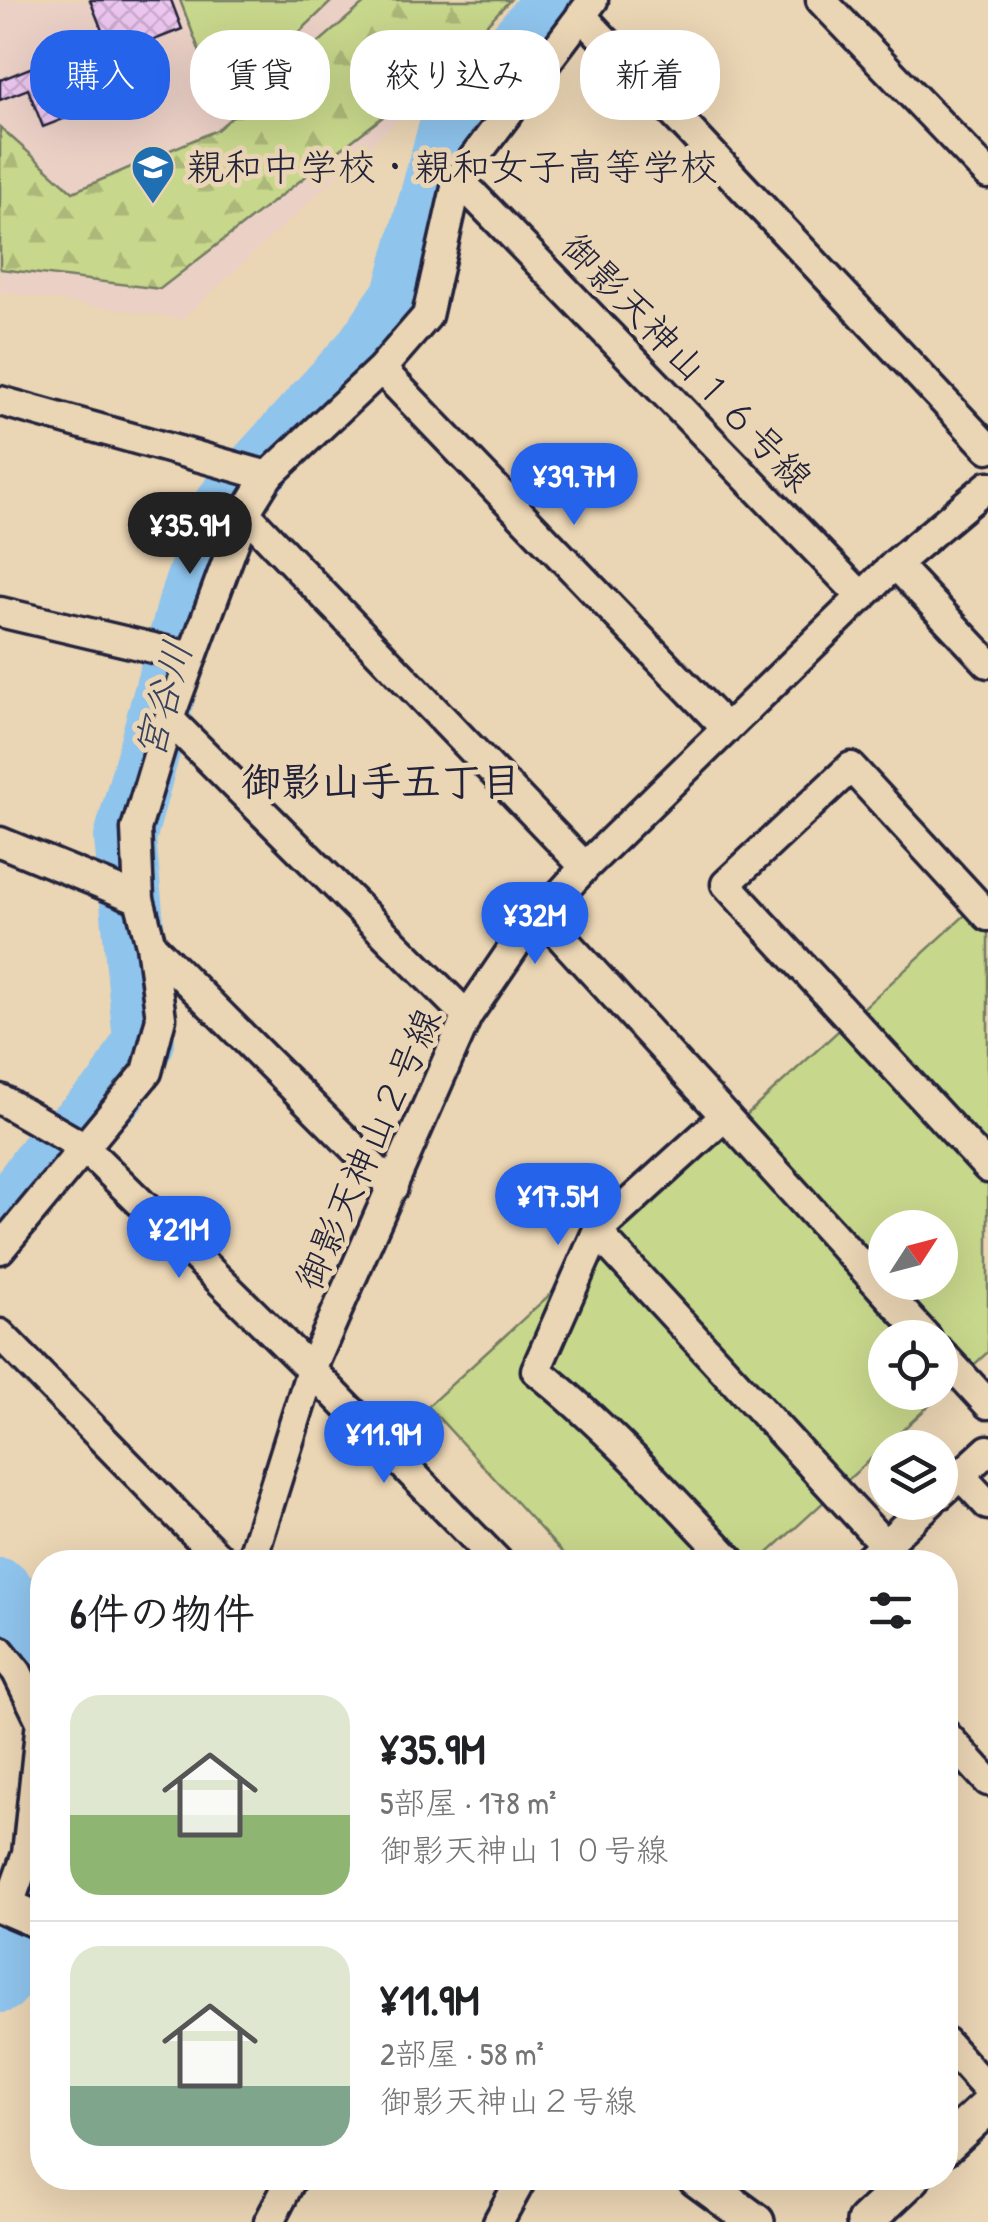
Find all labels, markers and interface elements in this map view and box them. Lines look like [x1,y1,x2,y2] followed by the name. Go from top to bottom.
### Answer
[30,30,170,120] chip: 購入
[190,30,330,120] chip: 賃貸
[350,30,560,120] chip: 絞り込み
[580,30,720,120] chip: 新着
[186,140,718,192] place label: 親和中学校・親和女子高等学校
[130,144,176,205] school or university icon: 親和中学校・親和女子高等学校
[550,220,825,502] street label: 御影天神山１６号線
[493,443,655,528] pin: ¥39.7M
[533,454,615,497] text: ¥39.7M
[109,492,271,577] pin: ¥35.9M
[150,503,230,546] text: ¥35.9M
[120,635,204,765] water label: 宮谷川
[241,753,521,807] district label: 御影山手五丁目
[476,882,594,967] pin: ¥32M
[503,893,567,936] text: ¥32M
[282,999,453,1298] street label: 御影天神山２号線
[477,1163,639,1248] pin: ¥17.5M
[517,1174,599,1217] text: ¥17.5M
[120,1196,238,1281] pin: ¥21M
[149,1207,209,1250] text: ¥21M
[868,1210,958,1300] north arrow
[868,1210,958,1520] map controls
[868,1320,958,1410] button: locate
[303,1401,465,1486] pin: ¥11.9M
[346,1412,422,1455] text: ¥11.9M
[868,1430,958,1520] button: layers
[863,1583,918,1638] icon: filters
[70,1584,255,1641] text: 6件の物件
[380,1720,485,1777] text: ¥35.9M
[150,1735,270,1855] icon: home
[380,1781,556,1824] text: 5部屋 · 178 m²
[380,1828,668,1871] text: 御影天神山１０号線
[380,1971,479,2028] text: ¥11.9M
[150,1986,270,2106] icon: home
[380,2032,544,2075] text: 2部屋 · 58 m²
[380,2079,636,2122] text: 御影天神山２号線

